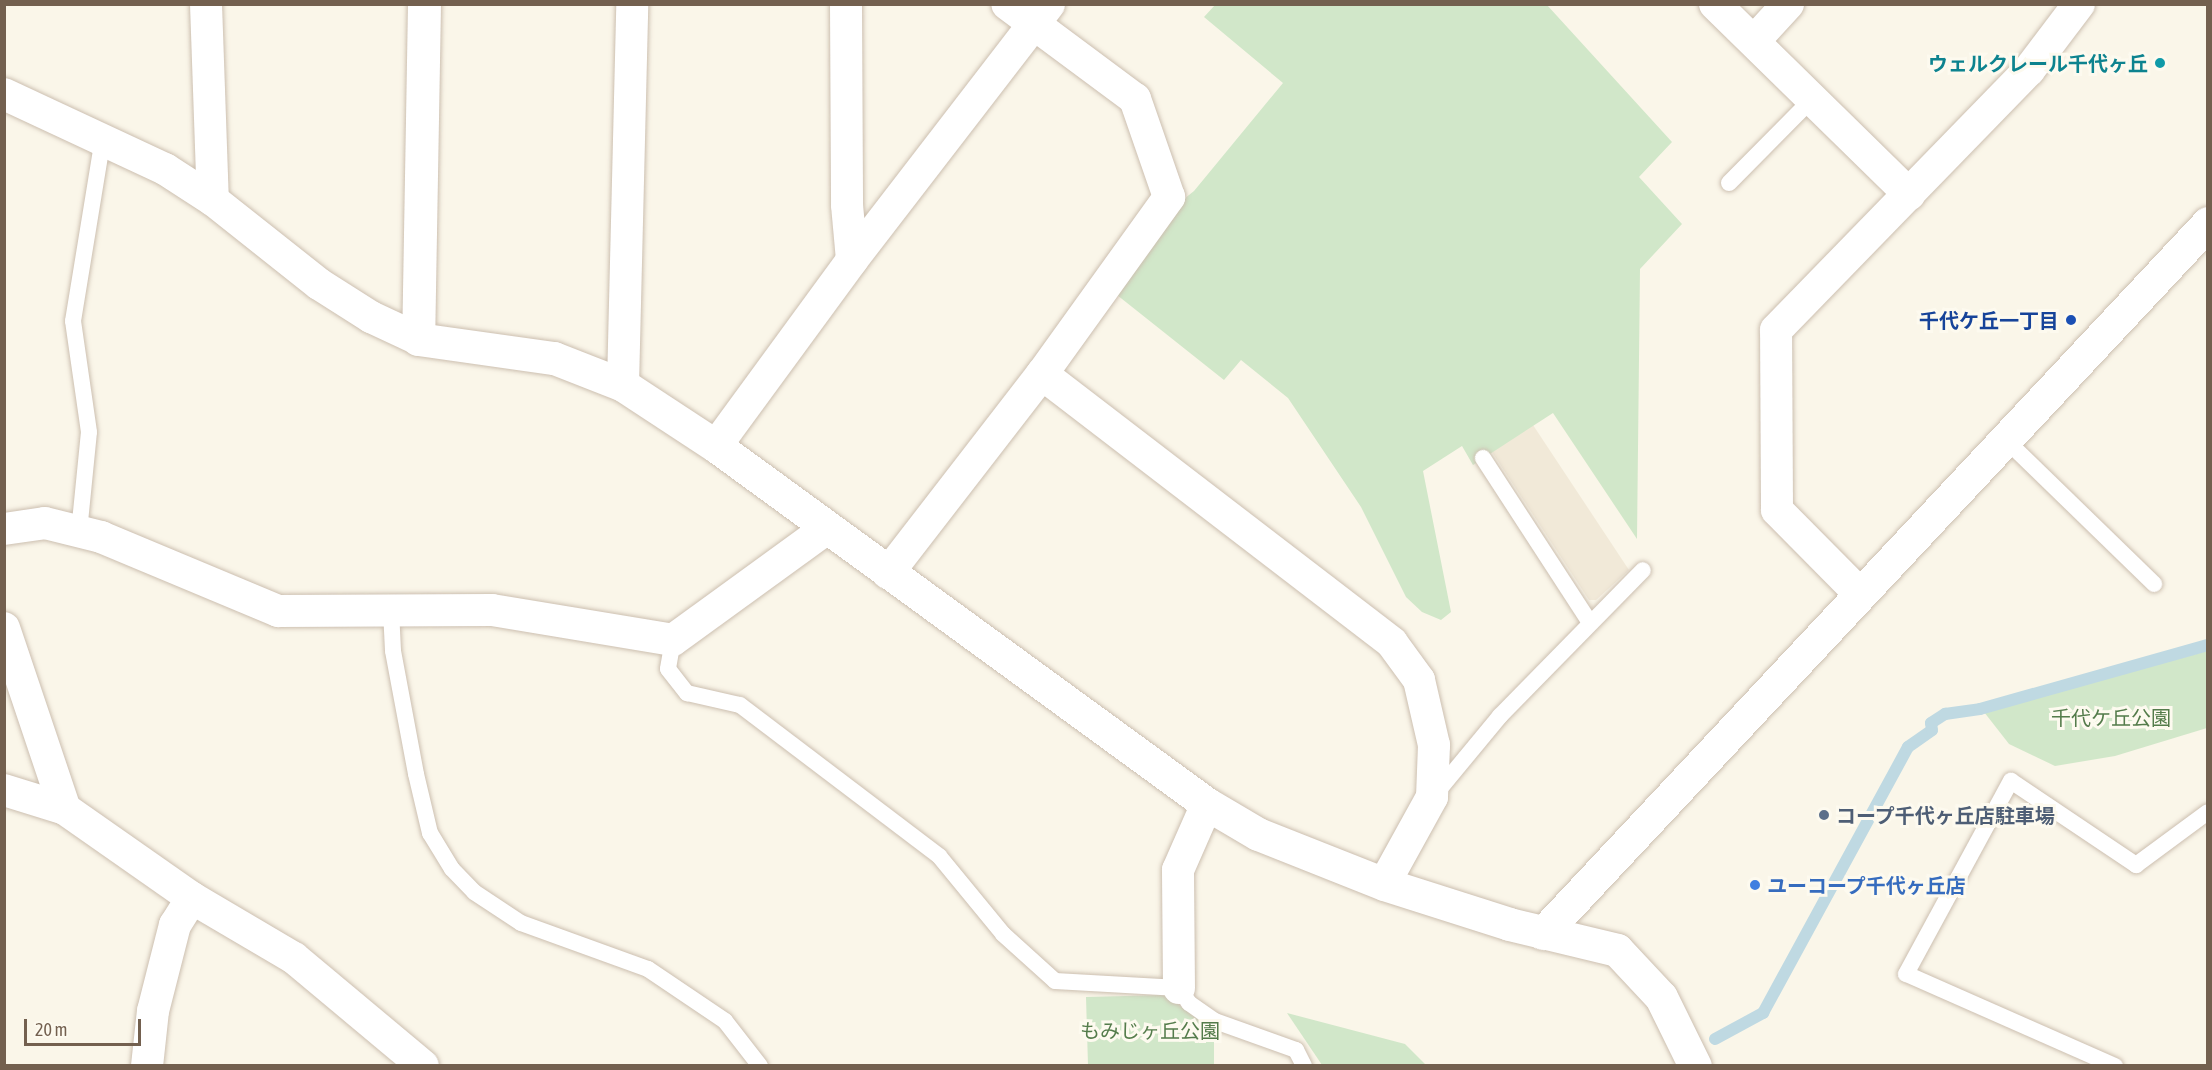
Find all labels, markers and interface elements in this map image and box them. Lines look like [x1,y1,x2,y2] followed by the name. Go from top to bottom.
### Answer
[1928,51,2148,75] place label: ウェルクレール千代ヶ丘
[2153,56,2167,70] marker: ウェルクレール千代ヶ丘
[1919,308,2059,332] place label: 千代ケ丘一丁目
[2064,313,2078,327] marker: 千代ケ丘一丁目
[2051,705,2171,729] park label: 千代ケ丘公園
[1836,803,2056,827] place label: コープ千代ヶ丘店駐車場
[1817,808,1831,822] marker: コープ千代ヶ丘店駐車場
[1767,873,1967,897] place label: ユーコープ千代ヶ丘店
[1748,878,1762,892] marker: ユーコープ千代ヶ丘店
[27,1007,144,1045] scale bar
[1080,1018,1220,1042] park label: もみじヶ丘公園
[35,1019,67,1040] text: 20 m

